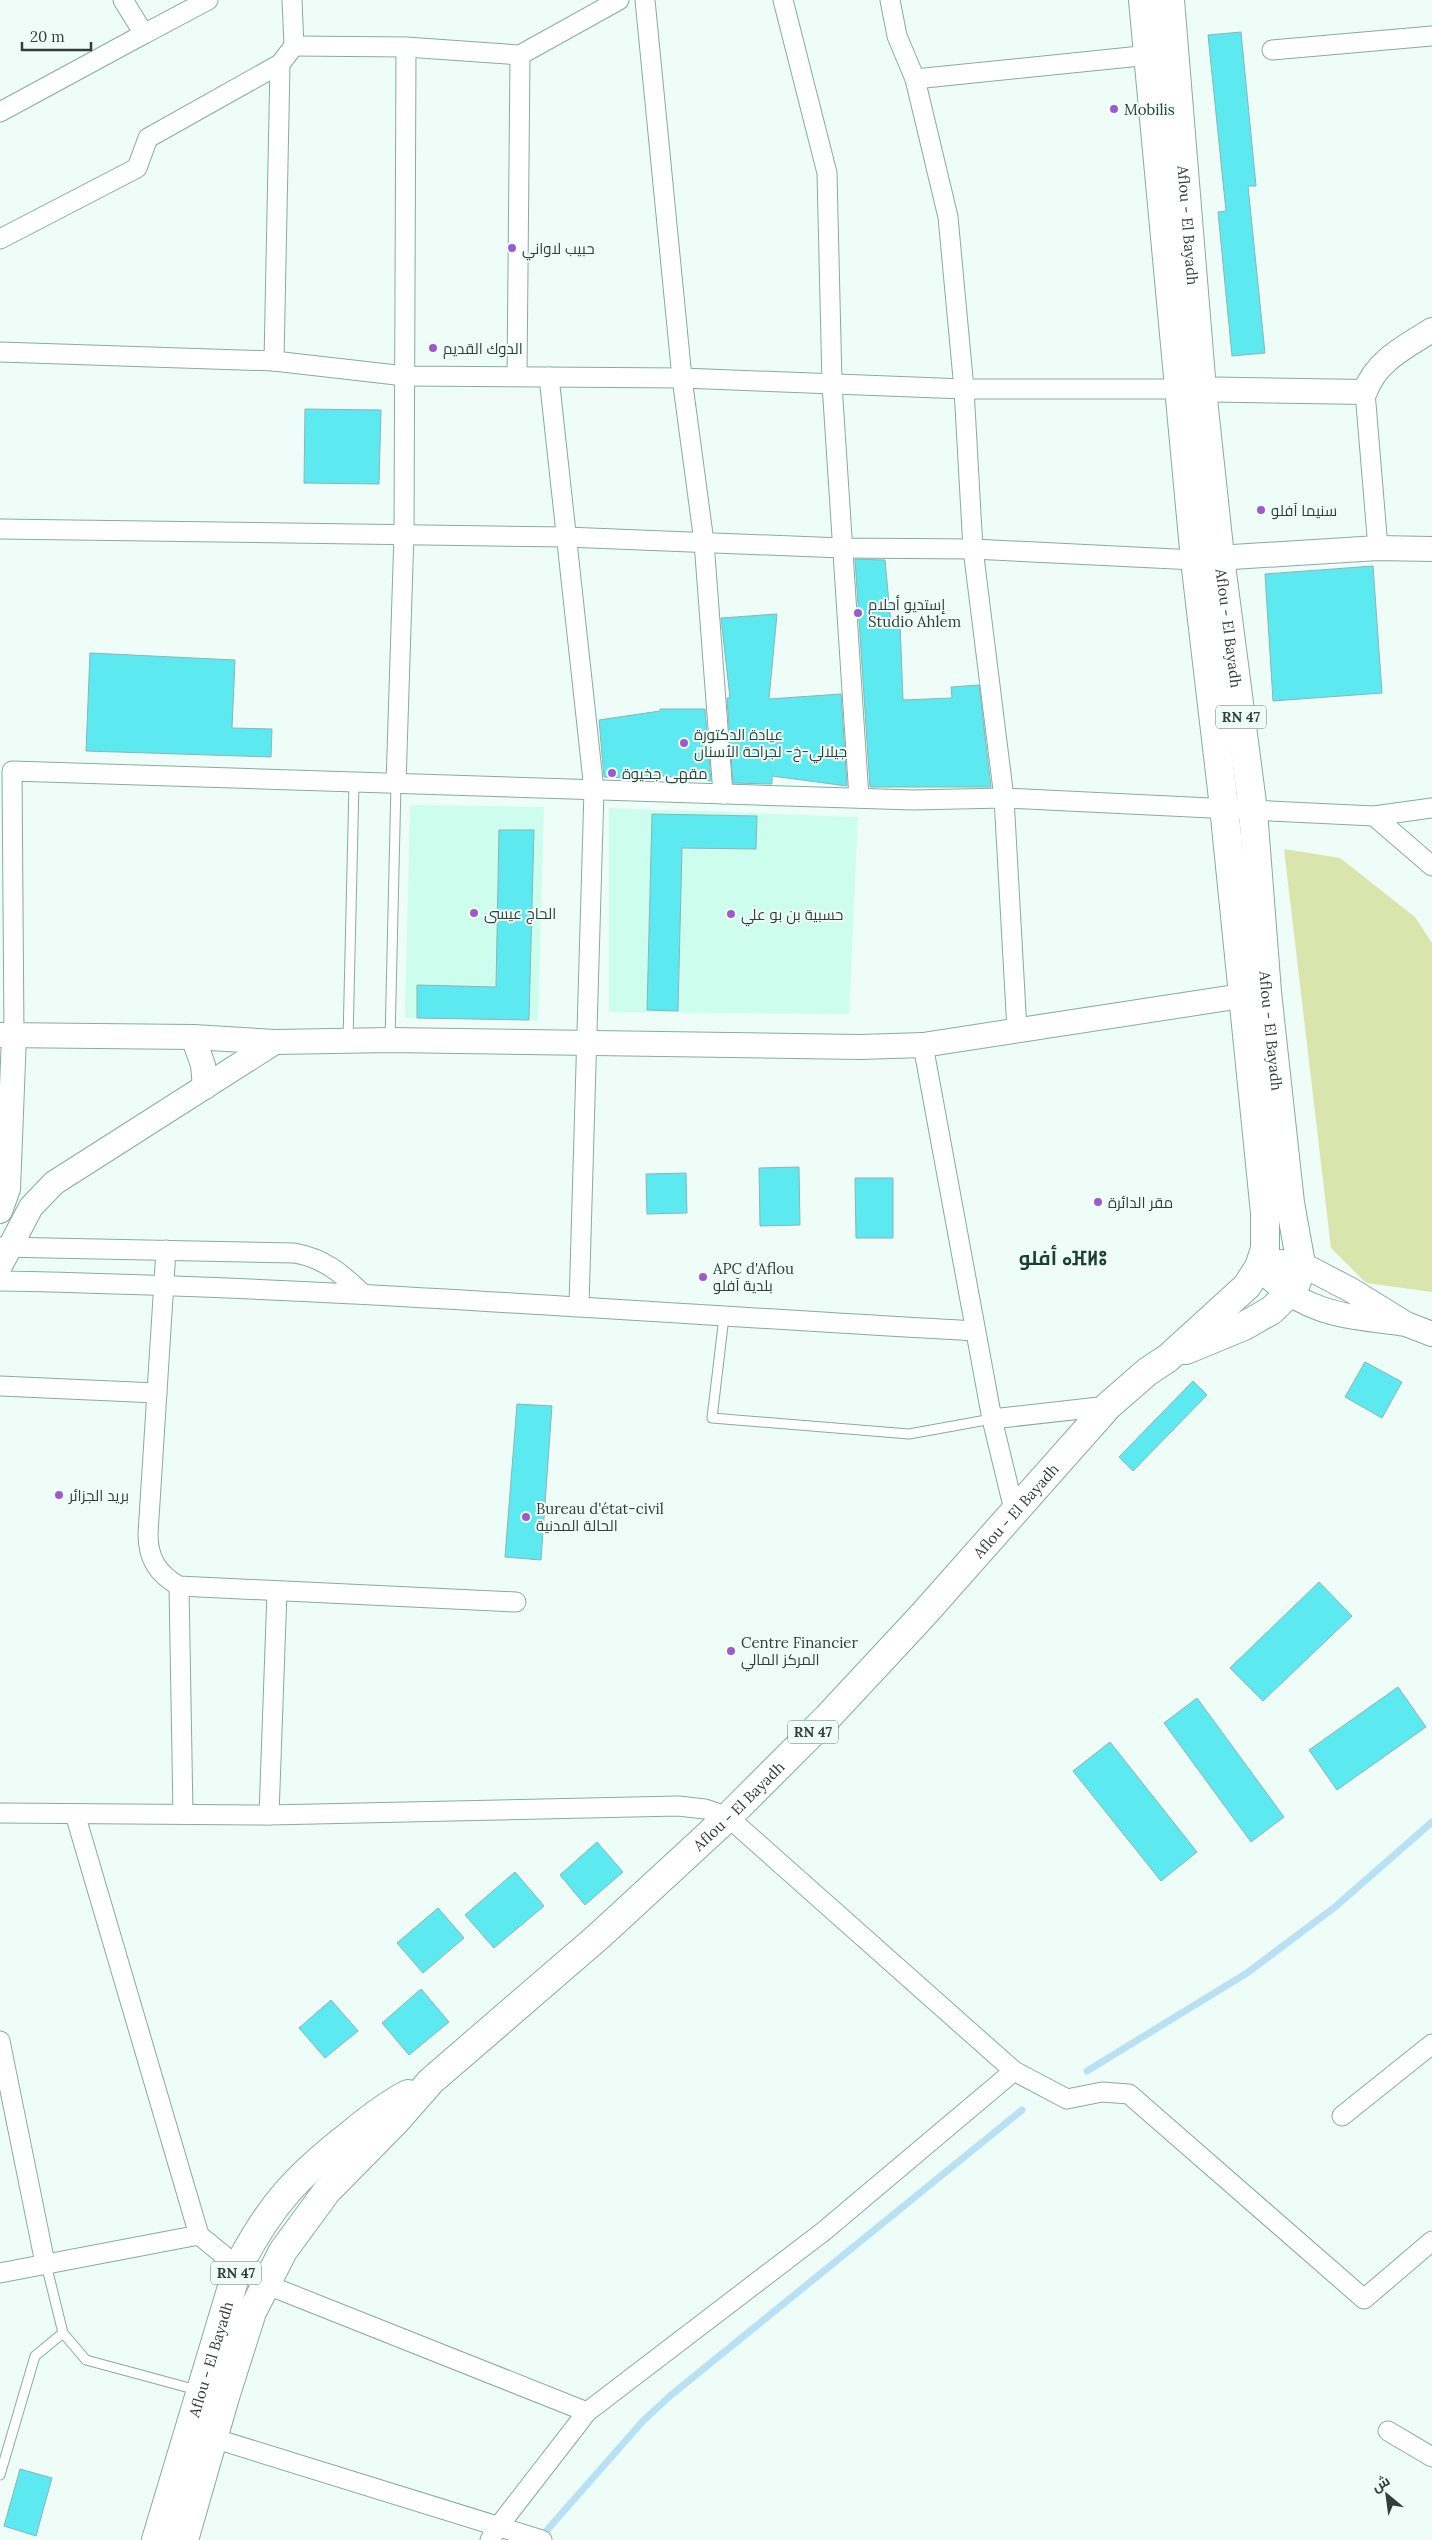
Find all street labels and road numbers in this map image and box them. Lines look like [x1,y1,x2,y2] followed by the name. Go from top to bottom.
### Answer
[1174,164,1203,286] street label: Aflou - El Bayadh
[1212,566,1246,689] street label: Aflou - El Bayadh
[1216,706,1266,729] road number: RN 47
[1256,969,1287,1091] street label: Aflou - El Bayadh
[968,1459,1062,1562] street label: Aflou - El Bayadh
[788,1720,838,1744] road number: RN 47
[688,1757,788,1855] street label: Aflou - El Bayadh
[211,2262,261,2284] road number: RN 47
[184,2299,237,2420] street label: Aflou - El Bayadh

